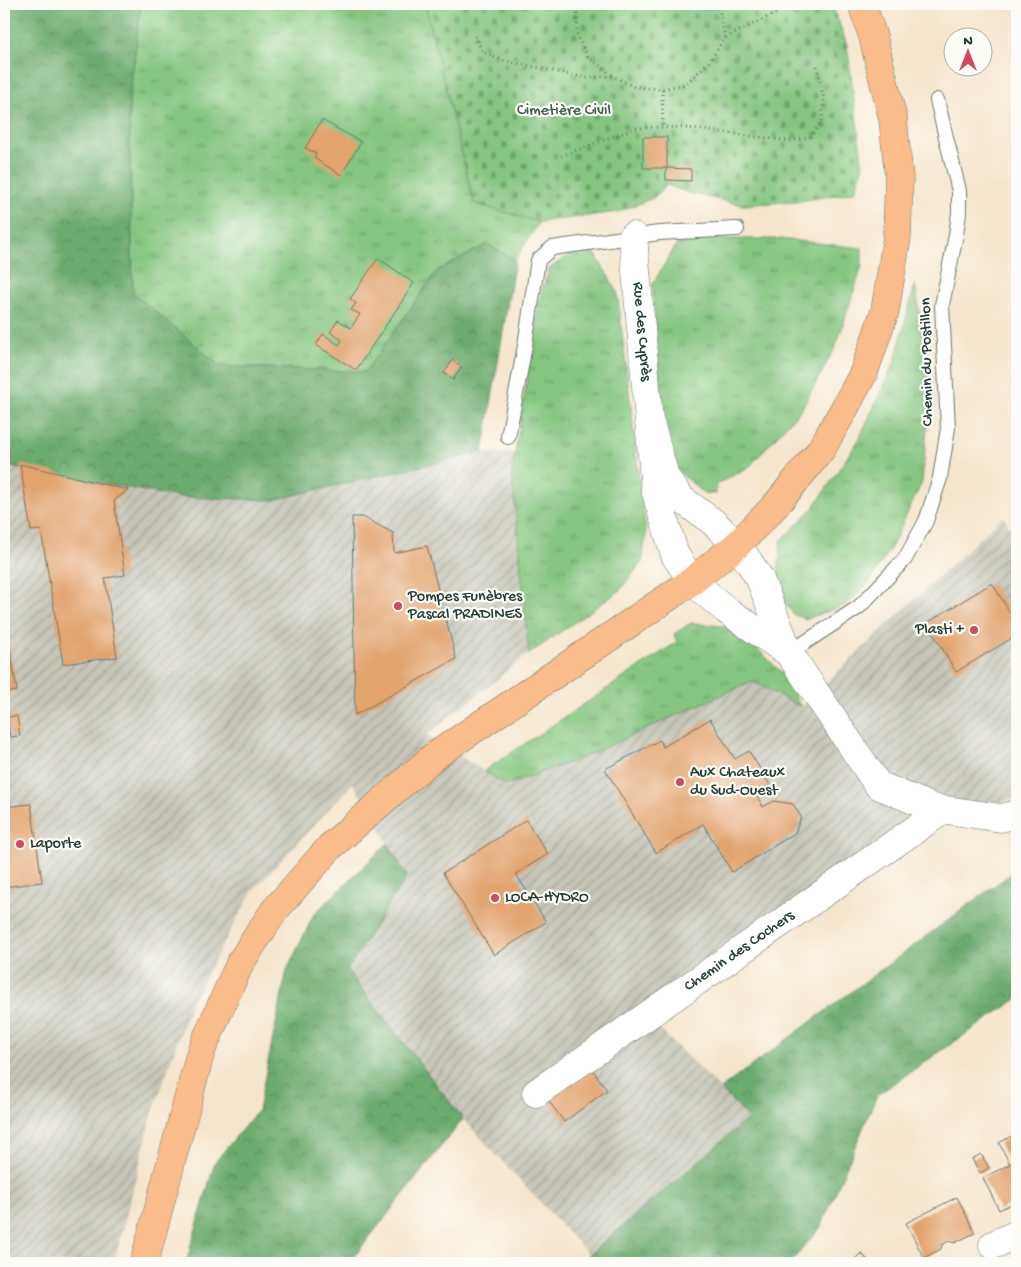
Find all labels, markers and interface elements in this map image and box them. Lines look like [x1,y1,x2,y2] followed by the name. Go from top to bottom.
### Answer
[944,28,994,78] north arrow
[963,33,973,50] text: N
[517,102,611,121] park label: Cimetière Civil
[628,281,655,383] street label: Rue des Cyprès
[917,297,939,426] street label: Chemin du Postillon
[407,588,523,625] place label: Pompes Funèbres Pascal PRADINES
[392,600,404,612] marker: Pompes Funèbres Pascal PRADINES
[914,621,964,640] place label: Plasti +
[968,624,980,636] marker: Plasti +
[690,764,785,801] place label: Aux Chateaux du Sud-Ouest
[674,776,686,788] marker: Aux Chateaux du Sud-Ouest
[30,835,82,854] place label: Laporte
[14,838,26,850] marker: Laporte
[505,889,589,908] place label: LOCA-HYDRO
[489,892,501,904] marker: LOCA-HYDRO
[681,906,799,996] street label: Chemin des Cochers

